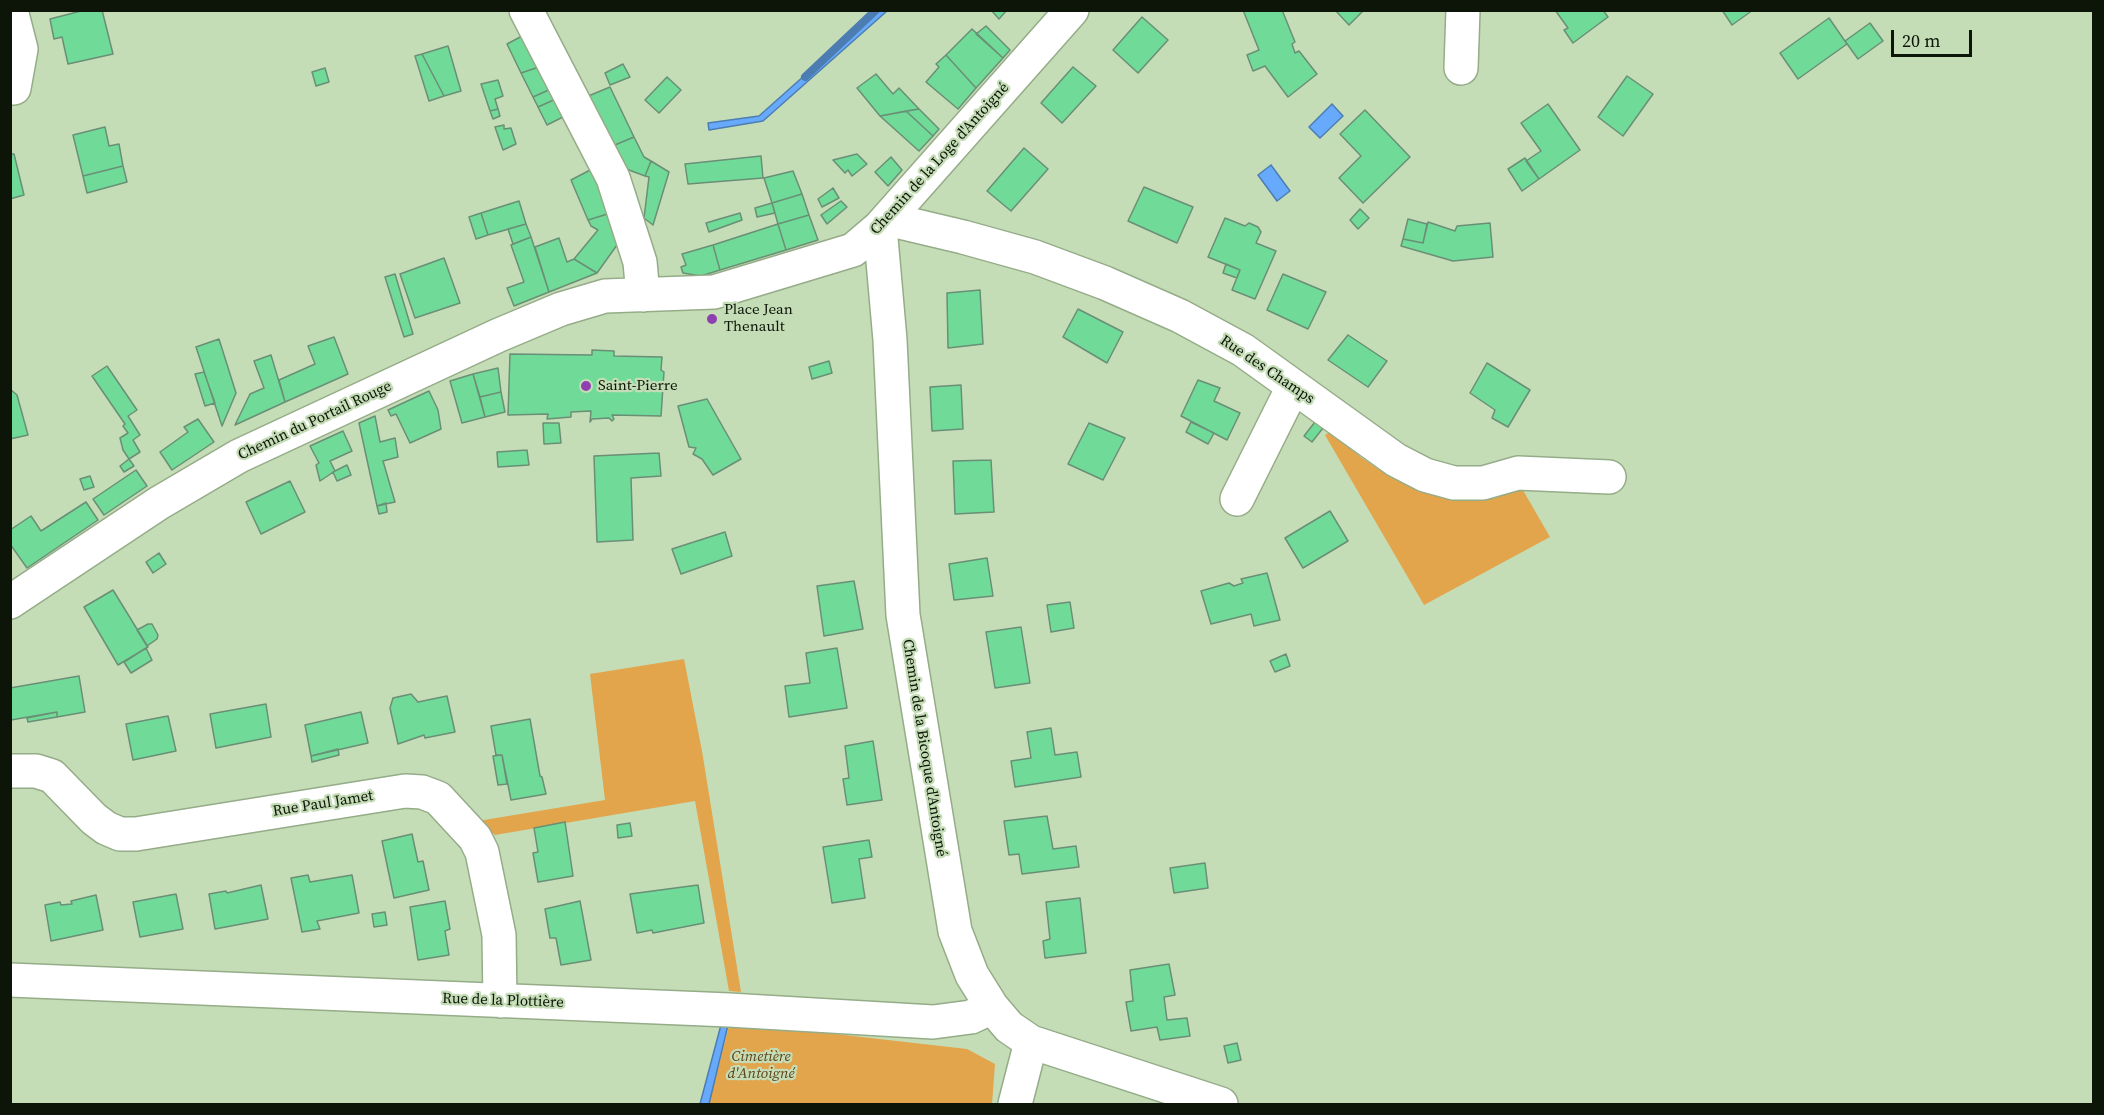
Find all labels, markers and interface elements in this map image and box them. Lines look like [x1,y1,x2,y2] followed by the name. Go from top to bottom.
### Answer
[1894,18,1975,56] scale bar
[1902,28,1940,53] text: 20 m
[867,79,1013,239] street label: Chemin de la Loge d'Antoigné
[724,301,793,336] place label: Place Jean Thenault
[705,312,719,326] marker: Place Jean Thenault
[1216,332,1318,408] street label: Rue des Champs
[598,377,678,395] place label: Saint-Pierre
[235,378,395,464] street label: Chemin du Portail Rouge
[579,379,593,393] marker: Saint-Pierre
[898,638,950,858] street label: Chemin de la Bicoque d'Antoigné
[272,787,374,821] street label: Rue Paul Jamet
[442,990,564,1012] street label: Rue de la Plottière
[727,1048,795,1083] park label: Cimetière d'Antoigné

